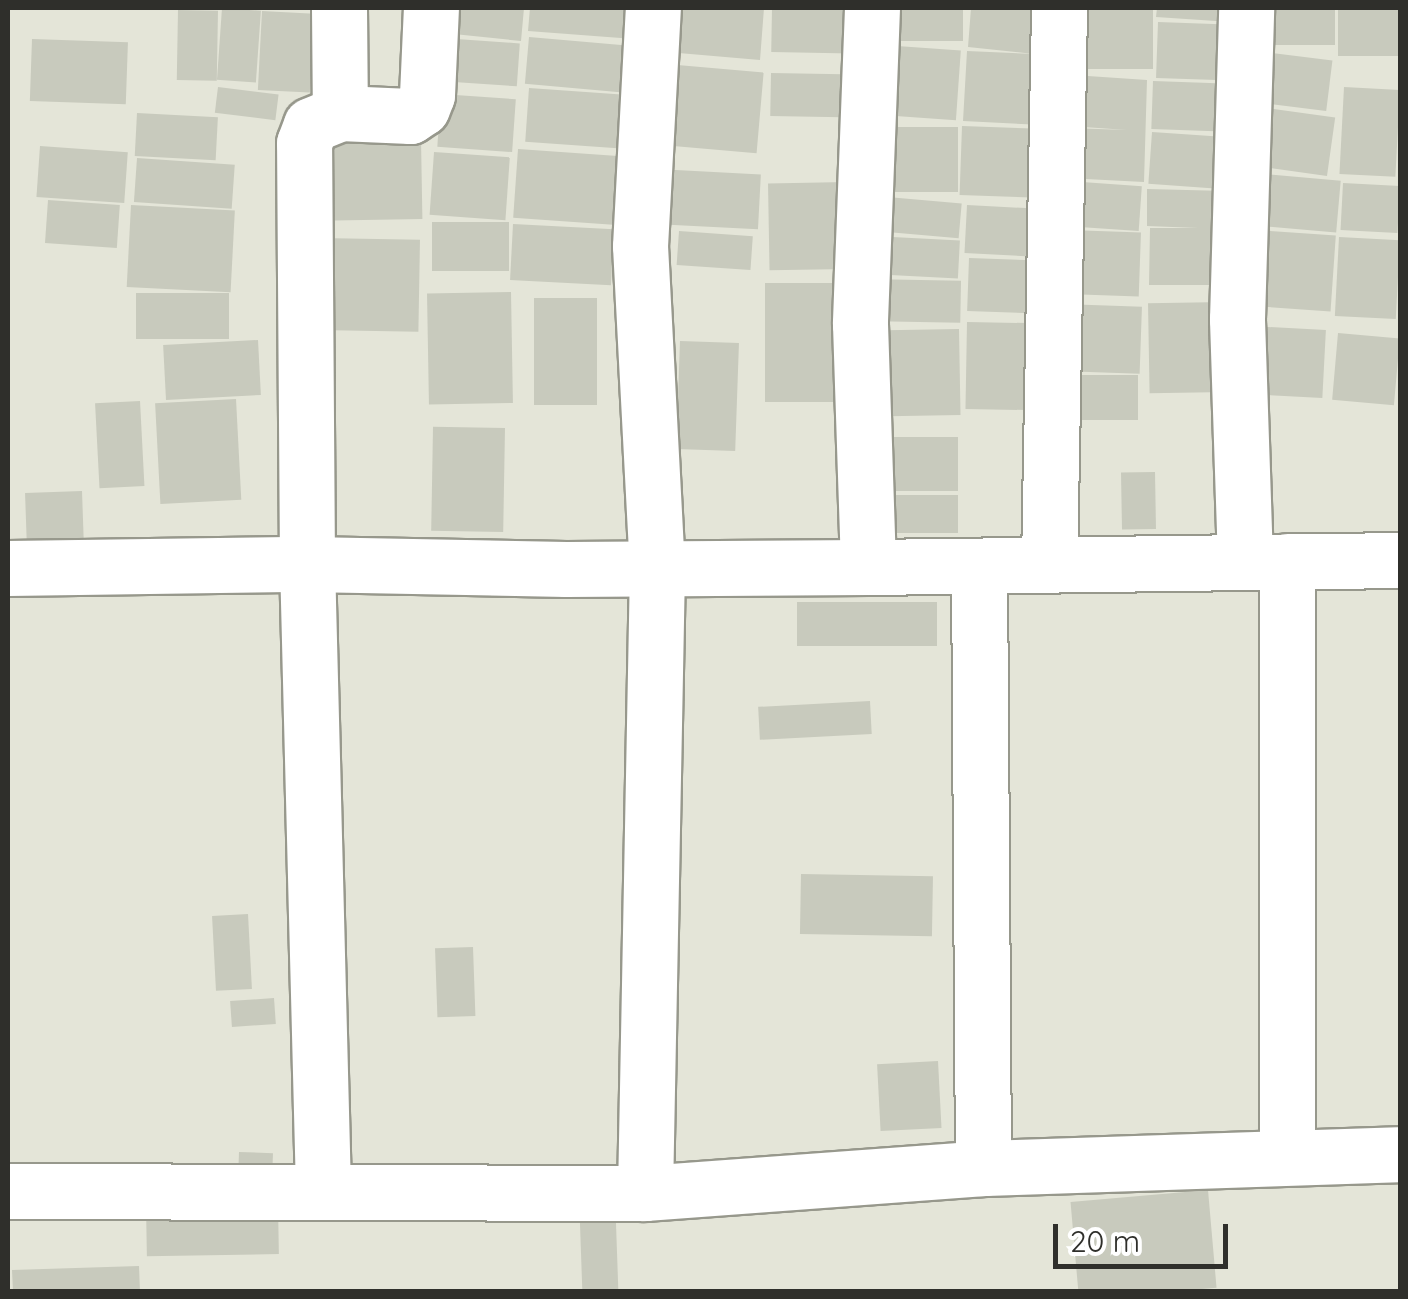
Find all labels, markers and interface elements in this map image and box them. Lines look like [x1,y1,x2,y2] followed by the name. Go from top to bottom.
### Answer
[1058,1204,1233,1266] scale bar
[1070,1222,1140,1260] text: 20 m

